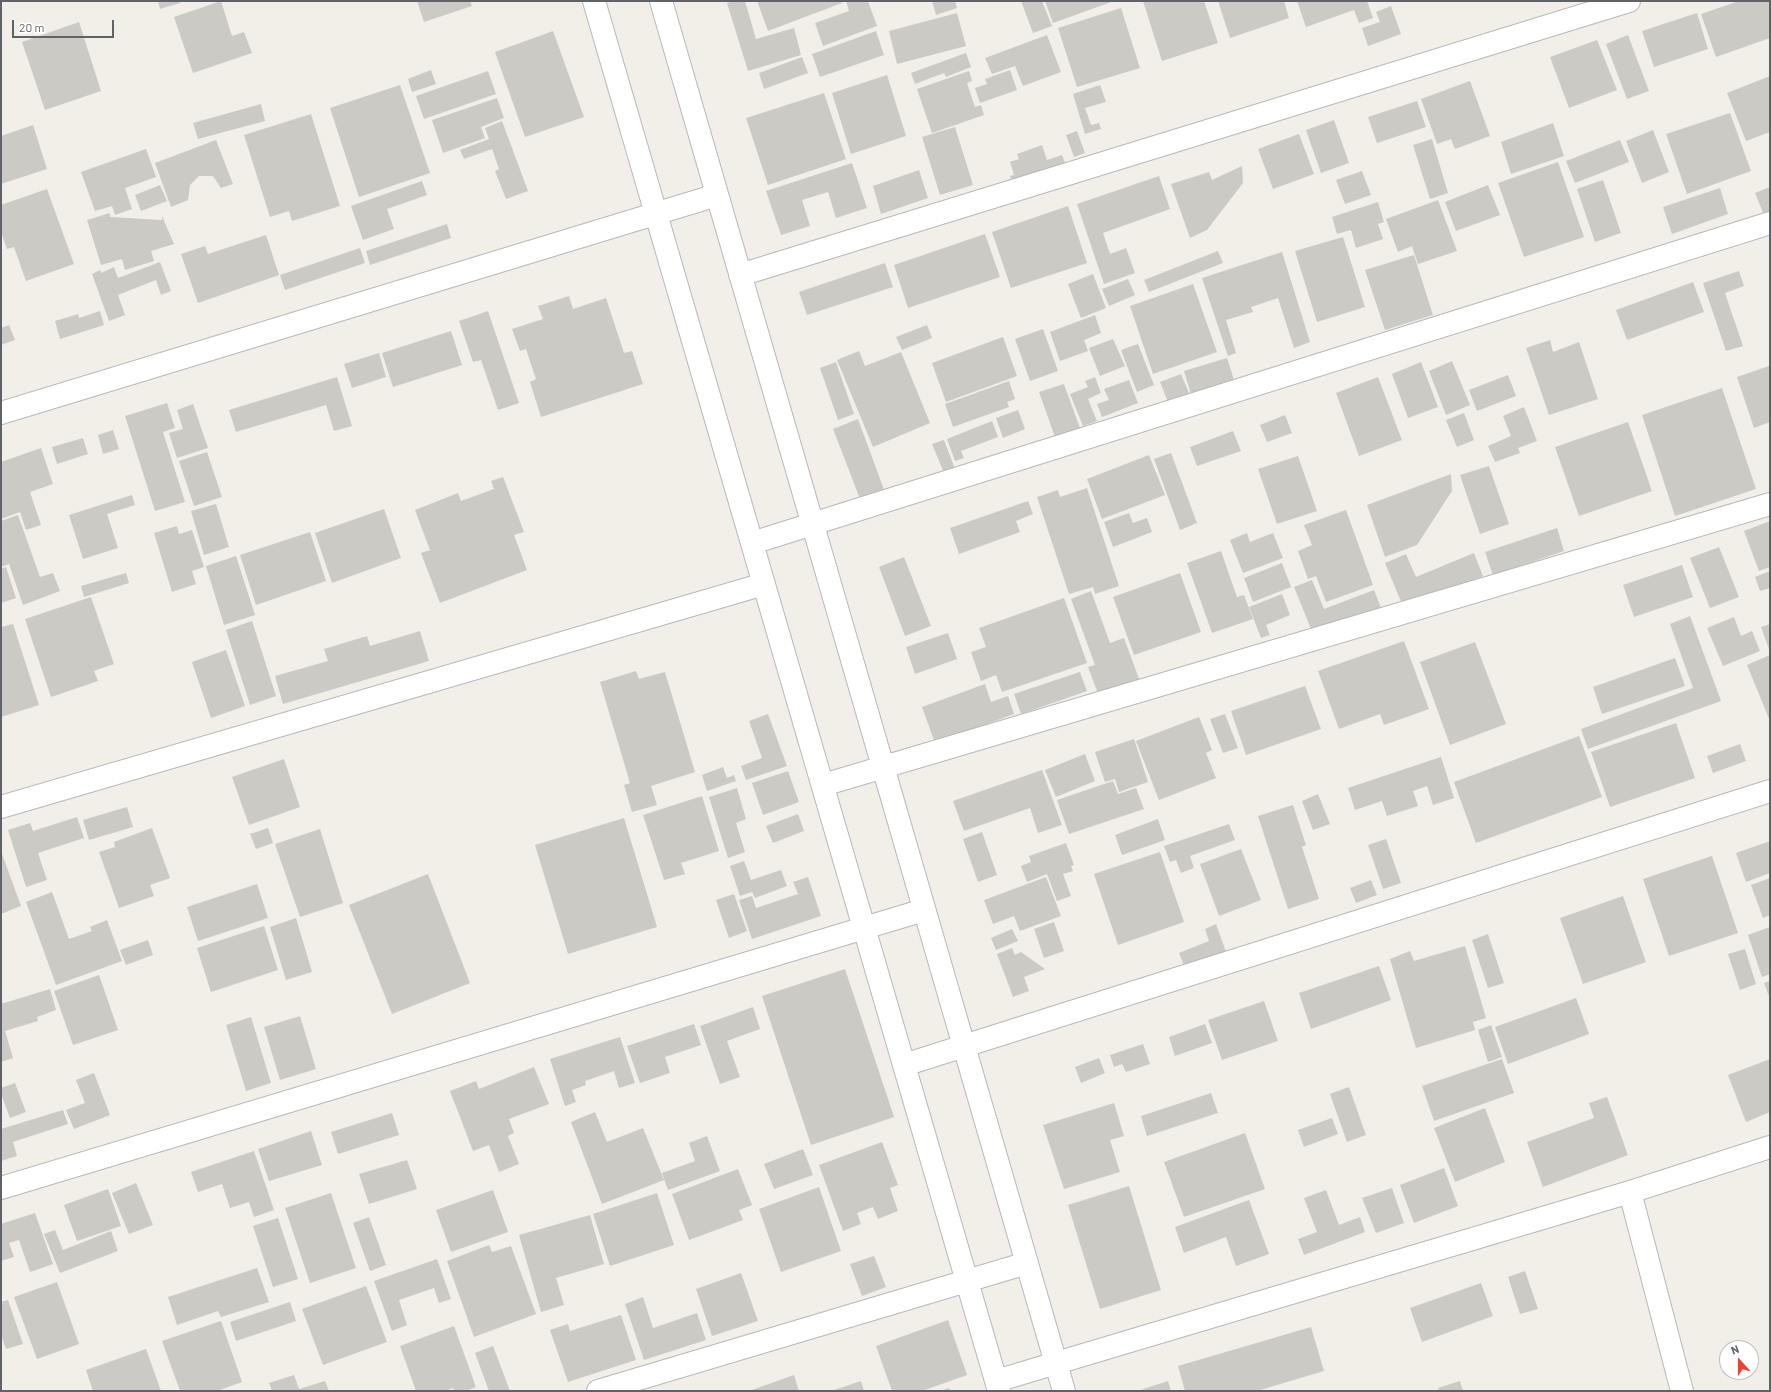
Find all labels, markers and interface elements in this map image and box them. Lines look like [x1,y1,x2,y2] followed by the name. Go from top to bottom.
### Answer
[14,12,116,38] scale bar
[19,20,45,34] text: 20 m
[1719,1340,1759,1380] north arrow
[1729,1342,1741,1357] text: N

